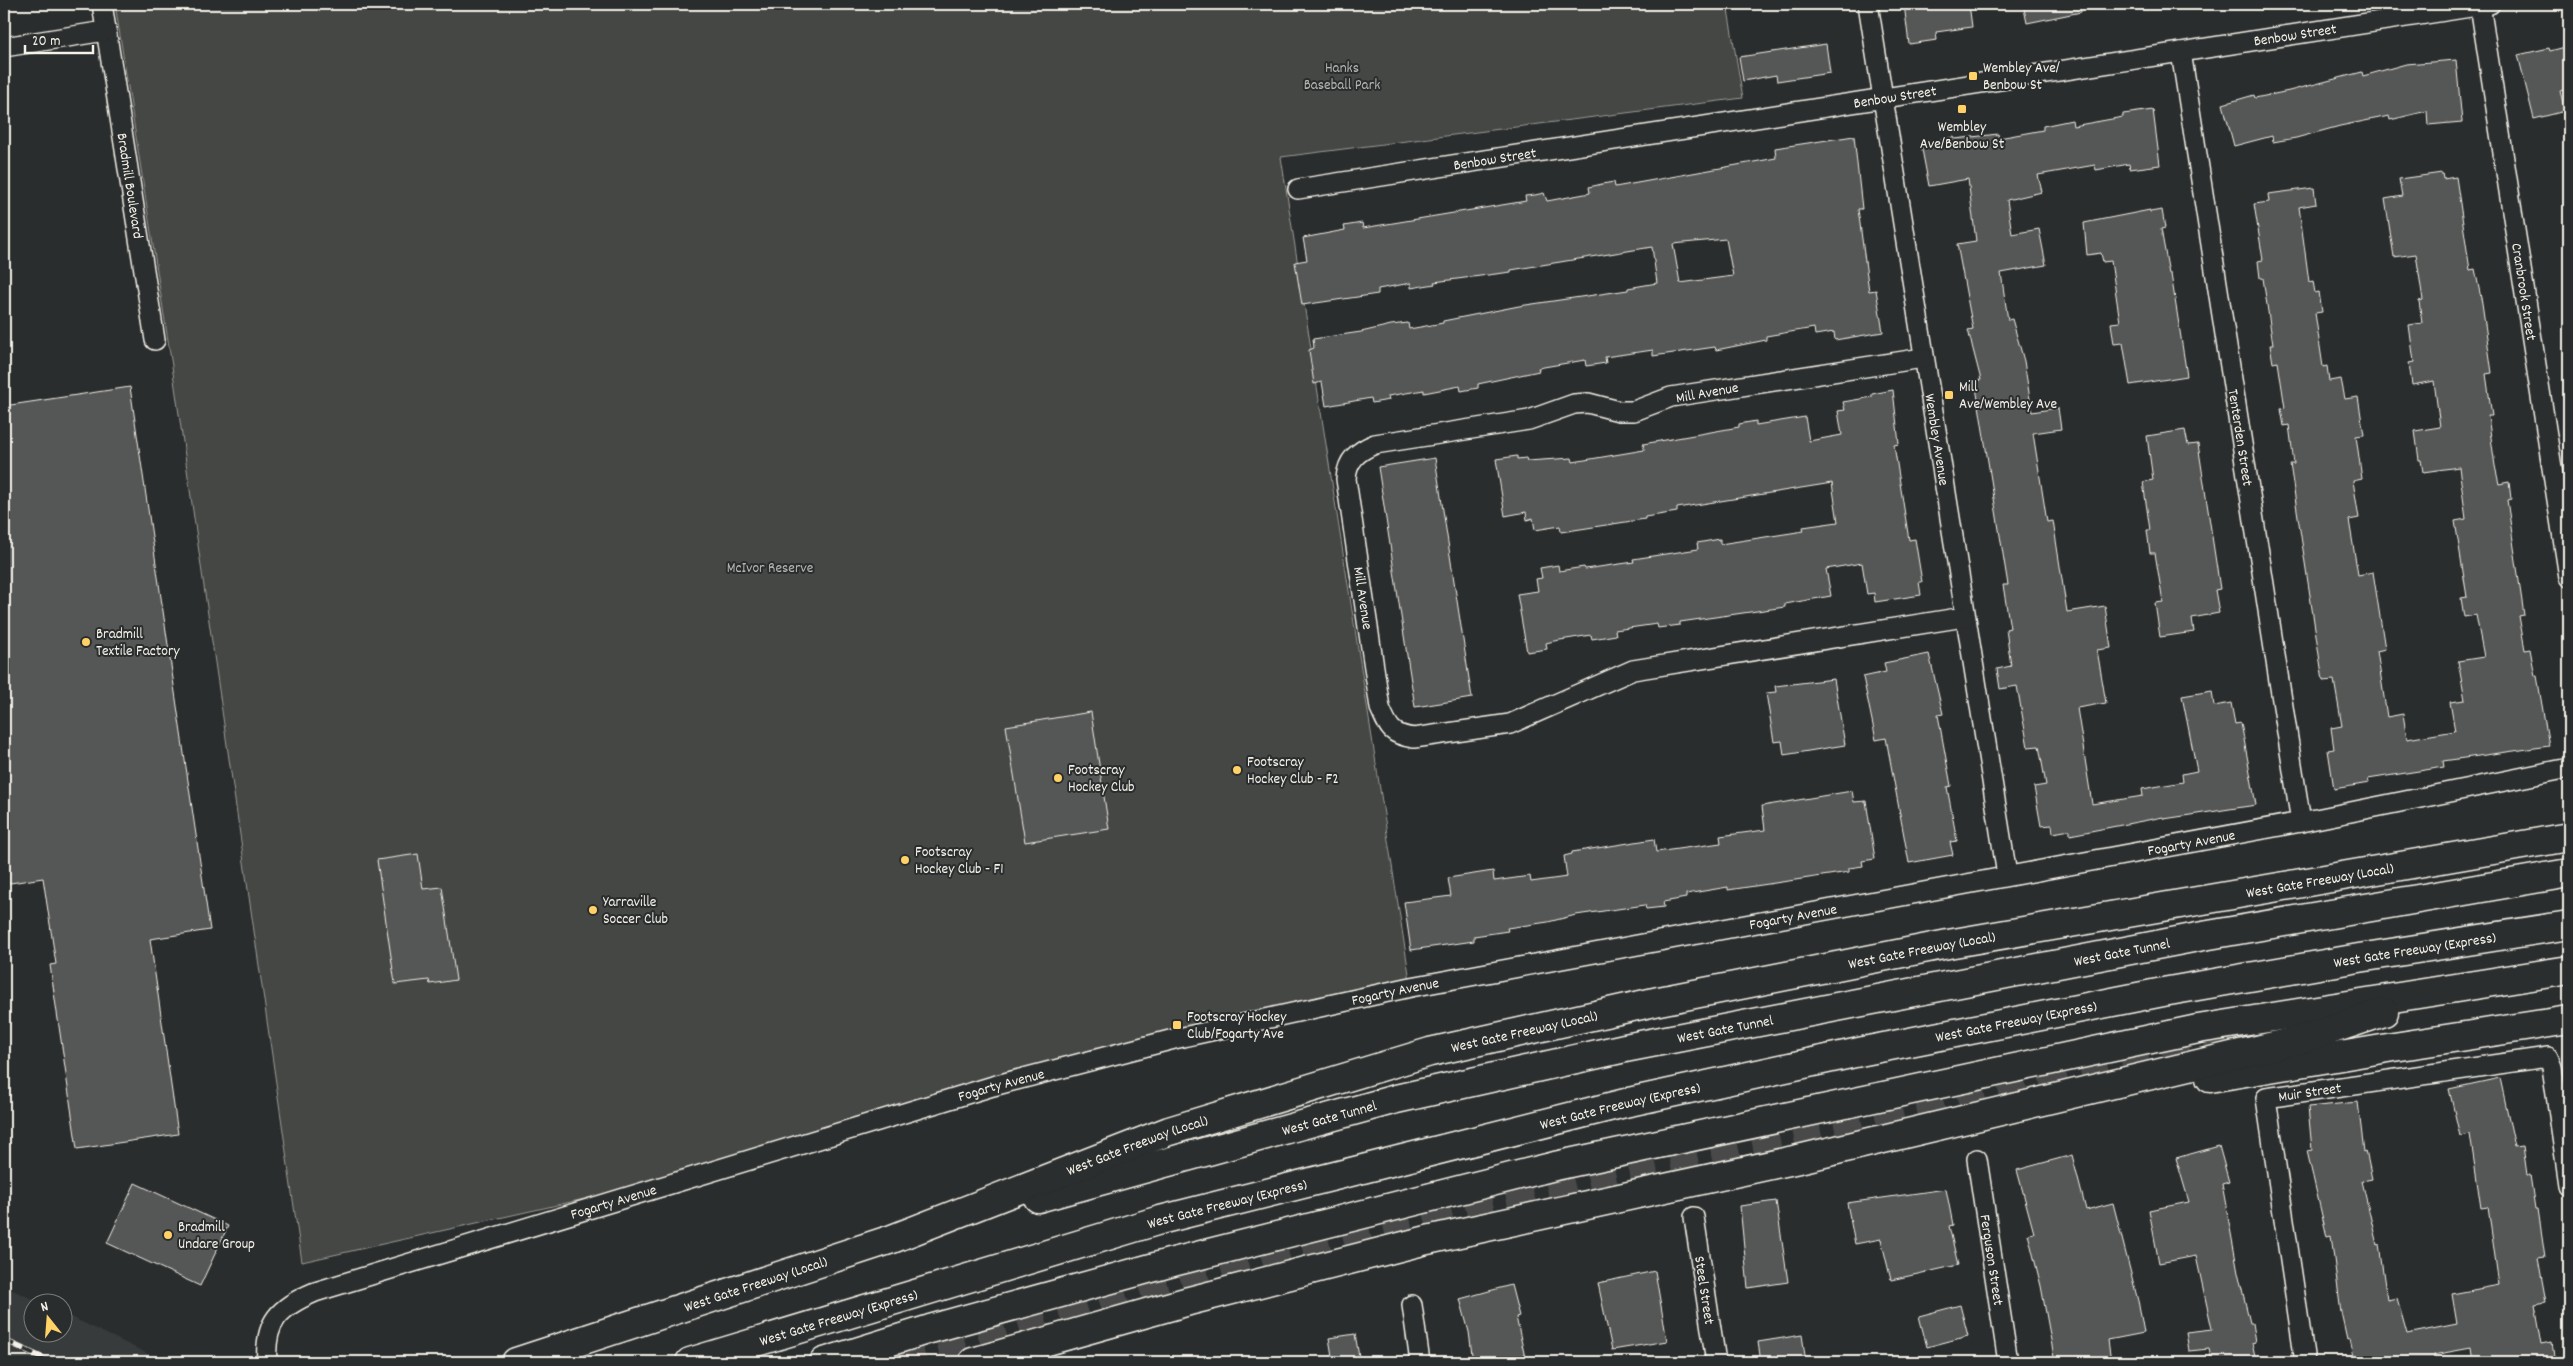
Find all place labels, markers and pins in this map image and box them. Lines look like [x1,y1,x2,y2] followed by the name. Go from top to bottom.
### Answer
[1983,58,2060,97] place label: Wembley Ave/ Benbow St
[1967,70,1979,82] marker: Wembley Ave/ Benbow St
[1956,103,1968,115] marker: Wembley Ave/Benbow St
[1920,117,2005,156] place label: Wembley Ave/Benbow St
[1959,377,2057,416] place label: Mill Ave/Wembley Ave
[1943,389,1955,401] marker: Mill Ave/Wembley Ave
[96,624,181,663] place label: Bradmill Textile Factory
[80,636,92,648] marker: Bradmill Textile Factory
[1247,752,1339,791] place label: Footscray Hockey Club - F2
[1068,760,1135,799] place label: Footscray Hockey Club
[1231,764,1243,776] marker: Footscray Hockey Club - F2
[1052,772,1064,784] marker: Footscray Hockey Club
[915,842,1004,881] place label: Footscray Hockey Club - F1
[899,854,911,866] marker: Footscray Hockey Club - F1
[603,892,668,931] place label: Yarraville Soccer Club
[587,904,599,916] marker: Yarraville Soccer Club
[1187,1007,1287,1046] place label: Footscray Hockey Club/Fogarty Ave
[1171,1019,1183,1031] marker: Footscray Hockey Club/Fogarty Ave
[178,1217,255,1256] place label: Bradmill Undare Group
[162,1229,174,1241] marker: Bradmill Undare Group

